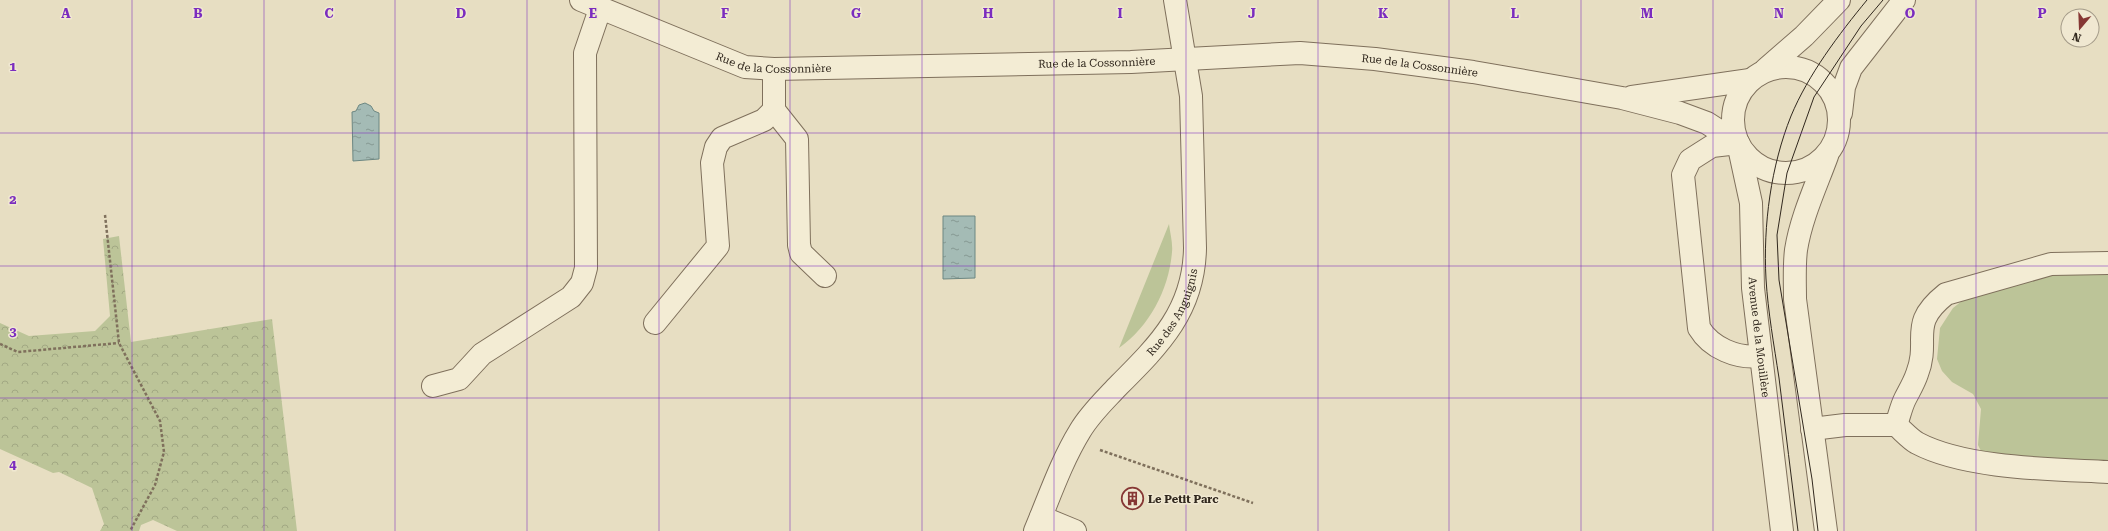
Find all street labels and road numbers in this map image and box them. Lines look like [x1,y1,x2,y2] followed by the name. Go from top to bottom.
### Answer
[714,50,832,76] street label: Rue de la Cossonnière
[1361,52,1479,80] street label: Rue de la Cossonnière
[1038,55,1156,71] street label: Rue de la Cossonnière
[1144,268,1200,359] street label: Rue des Anguignis
[1746,277,1772,398] street label: Avenue de la Mouillère

